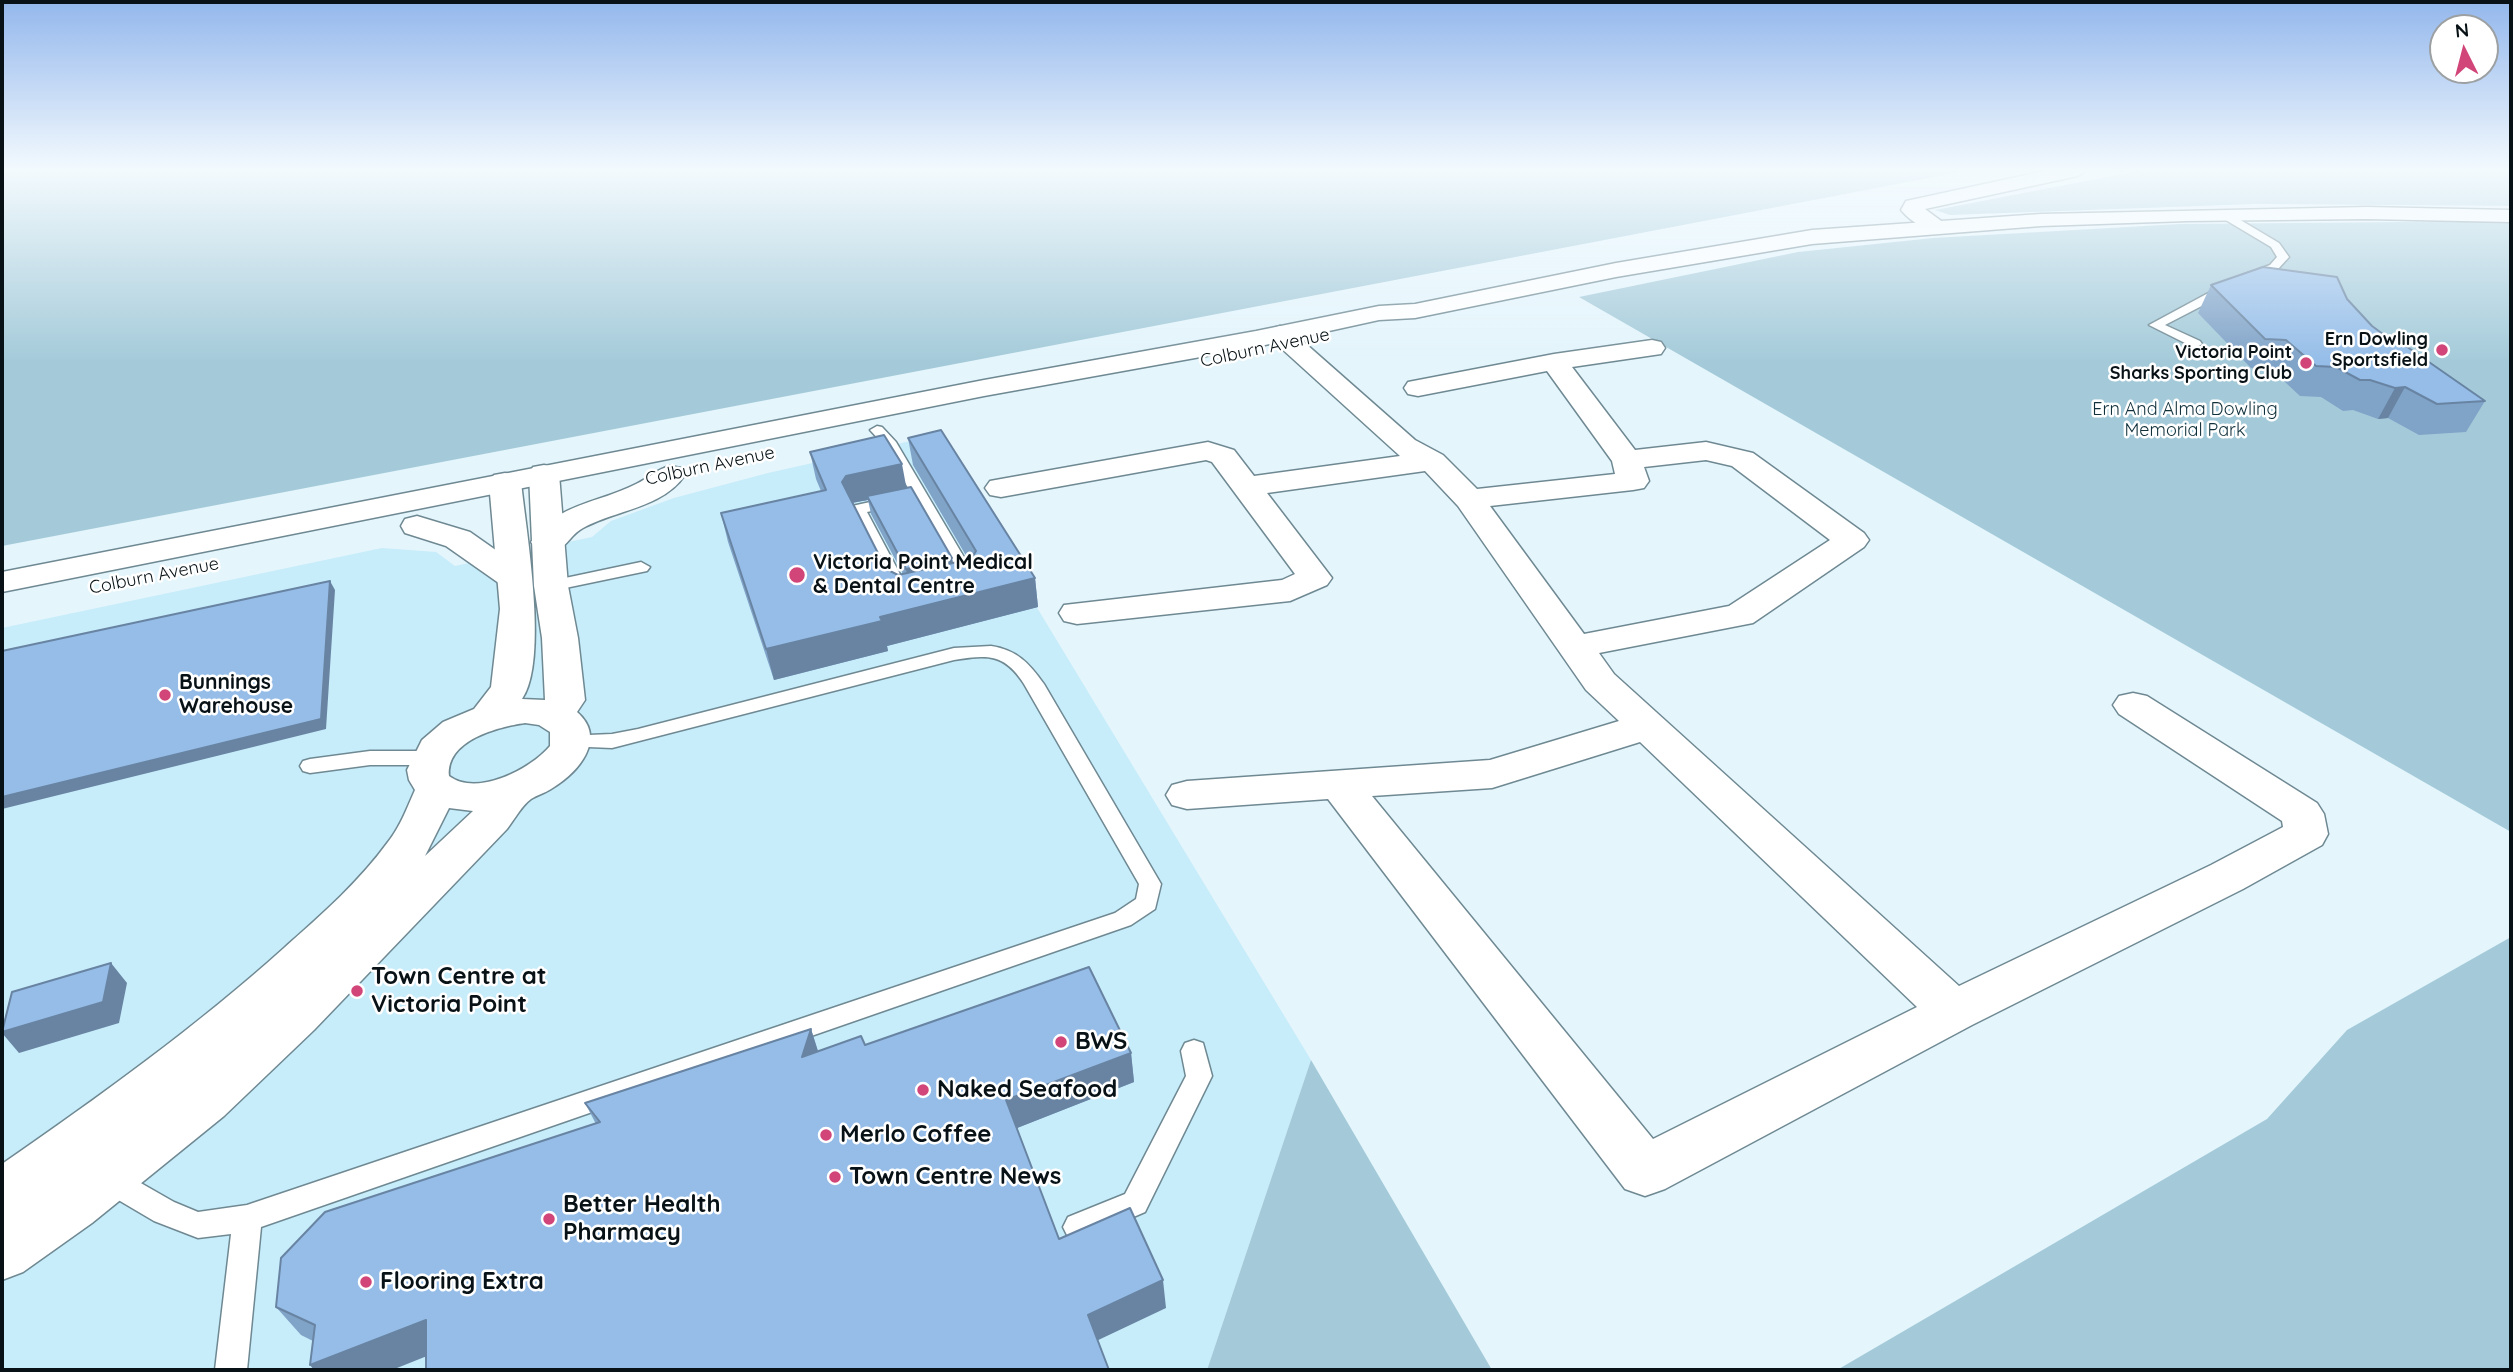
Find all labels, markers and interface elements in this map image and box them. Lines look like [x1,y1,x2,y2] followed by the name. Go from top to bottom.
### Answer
[2429,14,2499,84] north arrow
[2454,17,2470,43] text: N
[1198,324,1332,372] street label: Colburn Avenue
[2325,329,2428,372] place label: Ern Dowling Sportsfield
[2110,342,2292,384] place label: Victoria Point Sharks Sporting Club
[2434,342,2450,358] marker: Ern Dowling Sportsfield
[2298,355,2314,371] marker: Victoria Point Sharks Sporting Club
[2092,399,2278,442] park label: Ern And Alma Dowling Memorial Park
[643,442,777,490] street label: Colburn Avenue
[813,550,1033,600] place label: Victoria Point Medical & Dental Centre
[87,553,221,599] street label: Colburn Avenue
[787,565,807,585] marker: Victoria Point Medical & Dental Centre
[179,670,293,720] place label: Bunnings Warehouse
[157,687,173,703] marker: Bunnings Warehouse
[371,963,547,1019] place label: Town Centre at Victoria Point
[349,983,365,999] marker: Town Centre at Victoria Point
[1075,1028,1127,1056] place label: BWS
[1053,1034,1069,1050] marker: BWS
[937,1076,1117,1104] place label: Naked Seafood
[915,1082,931,1098] marker: Naked Seafood
[840,1121,991,1149] place label: Merlo Coffee
[818,1127,834,1143] marker: Merlo Coffee
[849,1163,1061,1191] place label: Town Centre News
[827,1169,843,1185] marker: Town Centre News
[563,1191,721,1247] place label: Better Health Pharmacy
[541,1211,557,1227] marker: Better Health Pharmacy
[380,1268,544,1296] place label: Flooring Extra
[358,1274,374,1290] marker: Flooring Extra

